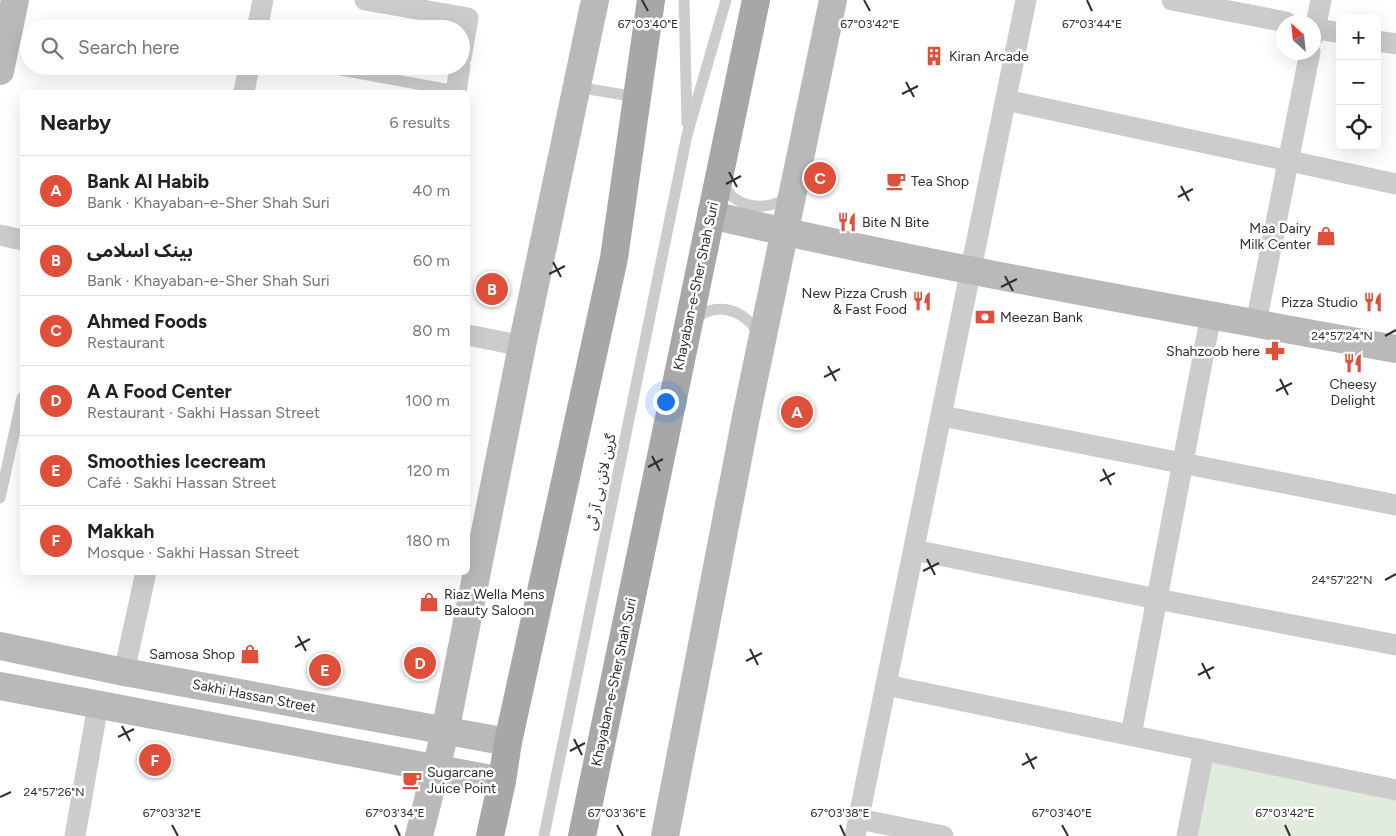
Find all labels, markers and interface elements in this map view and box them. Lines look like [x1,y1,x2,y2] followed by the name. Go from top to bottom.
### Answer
[1276,15,1321,60] north arrow
[1336,15,1381,150] map controls
[1336,15,1381,60] button: +
[618,17,678,31] text: 67°03'40"E
[840,17,900,31] text: 67°03'42"E
[1062,17,1122,31] text: 67°03'44"E
[20,20,470,75] search box
[38,34,66,62] icon: search
[78,36,180,59] text: Search here
[923,45,945,67] building icon: Kiran Arcade
[949,48,1029,65] place label: Kiran Arcade
[1336,60,1381,105] button: −
[1336,105,1381,150] button: locate
[40,110,111,135] text: Nearby
[389,113,450,132] text: 6 results
[804,159,836,197] pin: C
[87,170,209,193] text: Bank Al Habib
[885,170,907,192] cafe icon: Tea Shop
[911,173,969,190] place label: Tea Shop
[50,181,62,200] text: A
[412,181,450,200] text: 40 m
[87,193,330,212] text: Bank · Khayaban-e-Sher Shah Suri
[670,200,722,372] street label: Khayaban-e-Sher Shah Suri
[836,211,858,233] restaurant icon: Bite N Bite
[862,214,930,231] place label: Bite N Bite
[1239,220,1312,253] place label: Maa Dairy Milk Center
[1315,225,1337,247] shop icon: Maa Dairy Milk Center
[87,239,193,262] text: بینک اسلامی
[51,251,61,270] text: B
[413,251,450,270] text: 60 m
[476,270,508,308] pin: B
[87,271,330,290] text: Bank · Khayaban-e-Sher Shah Suri
[802,285,907,318] place label: New Pizza Crush & Fast Food
[911,290,933,312] restaurant icon: New Pizza Crush & Fast Food
[1362,291,1384,313] restaurant icon: Pizza Studio
[1281,294,1358,311] place label: Pizza Studio
[974,306,996,328] bank icon: Meezan Bank
[1000,309,1083,326] place label: Meezan Bank
[87,310,207,333] text: Ahmed Foods
[50,321,62,340] text: C
[412,321,450,340] text: 80 m
[1311,329,1373,343] text: 24°57'24"N
[87,333,165,352] text: Restaurant
[1264,340,1286,362] pharmacy icon: Shahzoob here
[1166,343,1260,360] place label: Shahzoob here
[1342,352,1364,374] restaurant icon: Cheesy Delight
[1329,376,1377,409] place label: Cheesy Delight
[87,380,232,403] text: A A Food Center
[653,389,679,415] your location
[50,391,62,410] text: D
[405,391,450,410] text: 100 m
[781,393,813,431] pin: A
[87,403,320,422] text: Restaurant · Sakhi Hassan Street
[582,432,620,532] street label: گرین لائن بی آر ٹی
[87,450,266,473] text: Smoothies Icecream
[51,461,61,480] text: E
[407,461,450,480] text: 120 m
[87,473,277,492] text: Café · Sakhi Hassan Street
[87,520,154,543] text: Makkah
[52,531,60,550] text: F
[406,531,450,550] text: 180 m
[87,543,299,562] text: Mosque · Sakhi Hassan Street
[1312,573,1372,587] text: 24°57'22"N
[444,586,545,619] place label: Riaz Wella Mens Beauty Saloon
[418,591,440,613] shop icon: Riaz Wella Mens Beauty Saloon
[588,596,640,768] street label: Khayaban-e-Sher Shah Suri
[239,643,261,665] shop icon: Samosa Shop
[404,644,436,682] pin: D
[149,646,235,663] place label: Samosa Shop
[309,651,341,689] pin: E
[191,676,317,716] street label: Sakhi Hassan Street
[139,741,171,779] pin: F
[427,764,496,797] place label: Sugarcane Juice Point
[401,769,423,791] cafe icon: Sugarcane Juice Point
[24,785,84,799] text: 24°57'26"N
[143,806,201,820] text: 67°03'32"E
[365,806,425,820] text: 67°03'34"E
[588,806,646,820] text: 67°03'36"E
[810,806,870,820] text: 67°03'38"E
[1032,806,1092,820] text: 67°03'40"E
[1255,806,1315,820] text: 67°03'42"E

